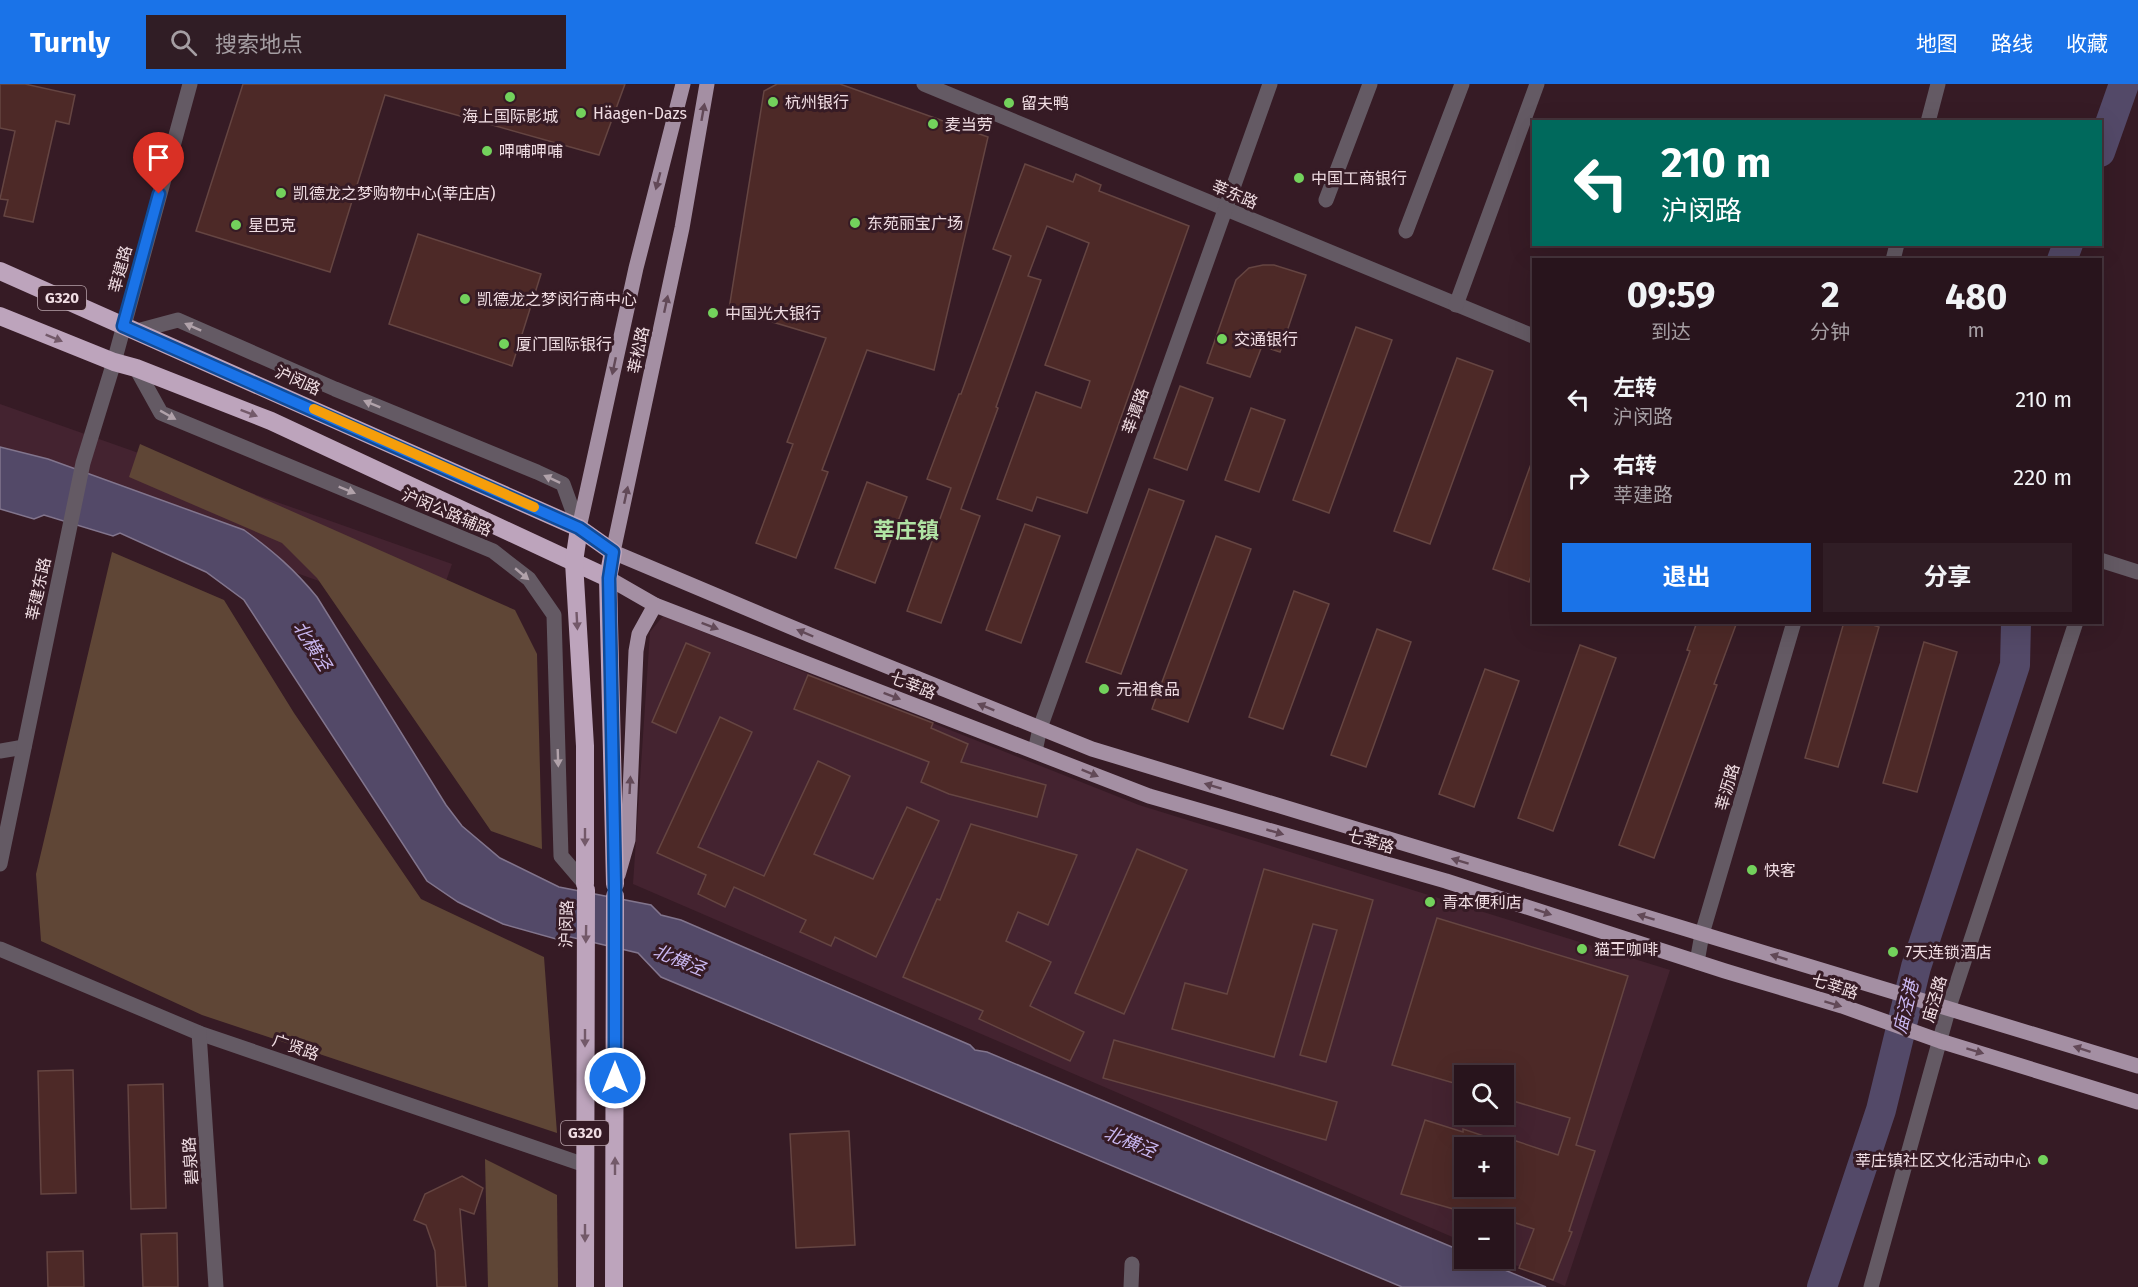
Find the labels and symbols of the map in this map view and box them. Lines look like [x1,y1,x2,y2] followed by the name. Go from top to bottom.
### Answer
[503,90,517,104] marker: 海上国际影城
[785,93,849,112] place label: 杭州银行
[1021,94,1069,113] place label: 留夫鸭
[766,95,780,109] marker: 杭州银行
[1002,96,1016,110] marker: 留夫鸭
[698,103,707,122] one-way arrow
[593,104,687,123] place label: Häagen-Dazs
[574,106,588,120] marker: Häagen-Dazs
[462,107,558,126] place label: 海上国际影城
[945,115,993,134] place label: 麦当劳
[926,117,940,131] marker: 麦当劳
[133,132,184,194] pin
[499,142,563,161] place label: 呷哺呷哺
[480,144,494,158] marker: 呷哺呷哺
[1311,169,1407,188] place label: 中国工商银行
[1292,171,1306,185] marker: 中国工商银行
[653,172,662,190] one-way arrow
[1209,176,1261,213] street label: 莘东路
[293,184,495,203] place label: 凯德龙之梦购物中心(莘庄店)
[274,186,288,200] marker: 凯德龙之梦购物中心(莘庄店)
[867,214,963,233] place label: 东苑丽宝广场
[248,216,296,235] place label: 星巴克
[848,216,862,230] marker: 东苑丽宝广场
[229,218,243,232] marker: 星巴克
[105,243,136,295] street label: 莘建路
[38,286,86,310] road number: G320
[477,290,637,309] place label: 凯德龙之梦闵行商中心
[458,292,472,306] marker: 凯德龙之梦闵行商中心
[662,294,671,313] one-way arrow
[725,304,821,323] place label: 中国光大银行
[706,306,720,320] marker: 中国光大银行
[183,322,201,332] one-way arrow
[624,325,653,376] street label: 莘松路
[1234,330,1298,349] place label: 交通银行
[1215,332,1229,346] marker: 交通银行
[46,333,64,343] one-way arrow
[516,335,612,354] place label: 厦门国际银行
[497,337,511,351] marker: 厦门国际银行
[609,357,618,376] one-way arrow
[272,362,324,399] street label: 沪闵路
[1118,385,1153,437] street label: 莘谭路
[363,399,381,408] one-way arrow
[240,408,258,418] one-way arrow
[160,410,177,420] one-way arrow
[543,474,560,483] one-way arrow
[339,485,357,495] one-way arrow
[399,485,495,540] street label: 沪闵公路辅路
[621,485,631,504] one-way arrow
[873,517,939,544] district label: 莘庄镇
[23,556,54,622] street label: 莘建东路
[514,567,529,580] one-way arrow
[573,611,582,630] one-way arrow
[288,617,337,676] water label: 北横泾
[701,622,719,631] one-way arrow
[796,628,814,637] one-way arrow
[887,668,939,703] street label: 七莘路
[1116,680,1180,699] place label: 元祖食品
[1097,682,1111,696] marker: 元祖食品
[883,691,901,701] one-way arrow
[976,702,994,712] one-way arrow
[553,748,563,767] one-way arrow
[1712,761,1743,813] street label: 莘沥路
[1081,768,1099,778] one-way arrow
[626,775,635,794] one-way arrow
[1204,781,1222,790] one-way arrow
[1345,826,1397,857] street label: 七莘路
[580,827,590,846] one-way arrow
[1266,828,1284,837] one-way arrow
[1450,856,1468,865] one-way arrow
[1764,861,1796,880] place label: 快客
[1745,863,1759,877] marker: 快客
[1442,893,1522,912] place label: 青本便利店
[1423,895,1437,909] marker: 青本便利店
[557,900,576,948] street label: 沪闵路
[1534,908,1552,917] one-way arrow
[1637,912,1655,921] one-way arrow
[581,925,590,944] one-way arrow
[650,940,710,981] water label: 北横泾
[1594,940,1658,959] place label: 猫王咖啡
[1575,942,1589,956] marker: 猫王咖啡
[1905,943,1992,962] place label: 7天连锁酒店
[1886,945,1900,959] marker: 7天连锁酒店
[1770,952,1788,961] one-way arrow
[1809,970,1861,1003] street label: 七莘路
[1918,973,1951,1025] street label: 庙泾路
[1889,975,1924,1036] water label: 庙泾港
[1824,1000,1842,1009] one-way arrow
[580,1028,590,1047] one-way arrow
[270,1031,322,1064] street label: 广贤路
[2073,1044,2091,1054] one-way arrow
[583,1046,647,1110] position arrow
[1966,1047,1984,1057] one-way arrow
[561,1121,609,1145] road number: G320
[1101,1122,1161,1163] water label: 北横泾
[179,1136,202,1186] street label: 碧泉路
[1855,1151,2031,1170] place label: 莘庄镇社区文化活动中心
[2036,1153,2050,1167] marker: 莘庄镇社区文化活动中心
[610,1156,620,1175] one-way arrow
[580,1223,590,1242] one-way arrow

